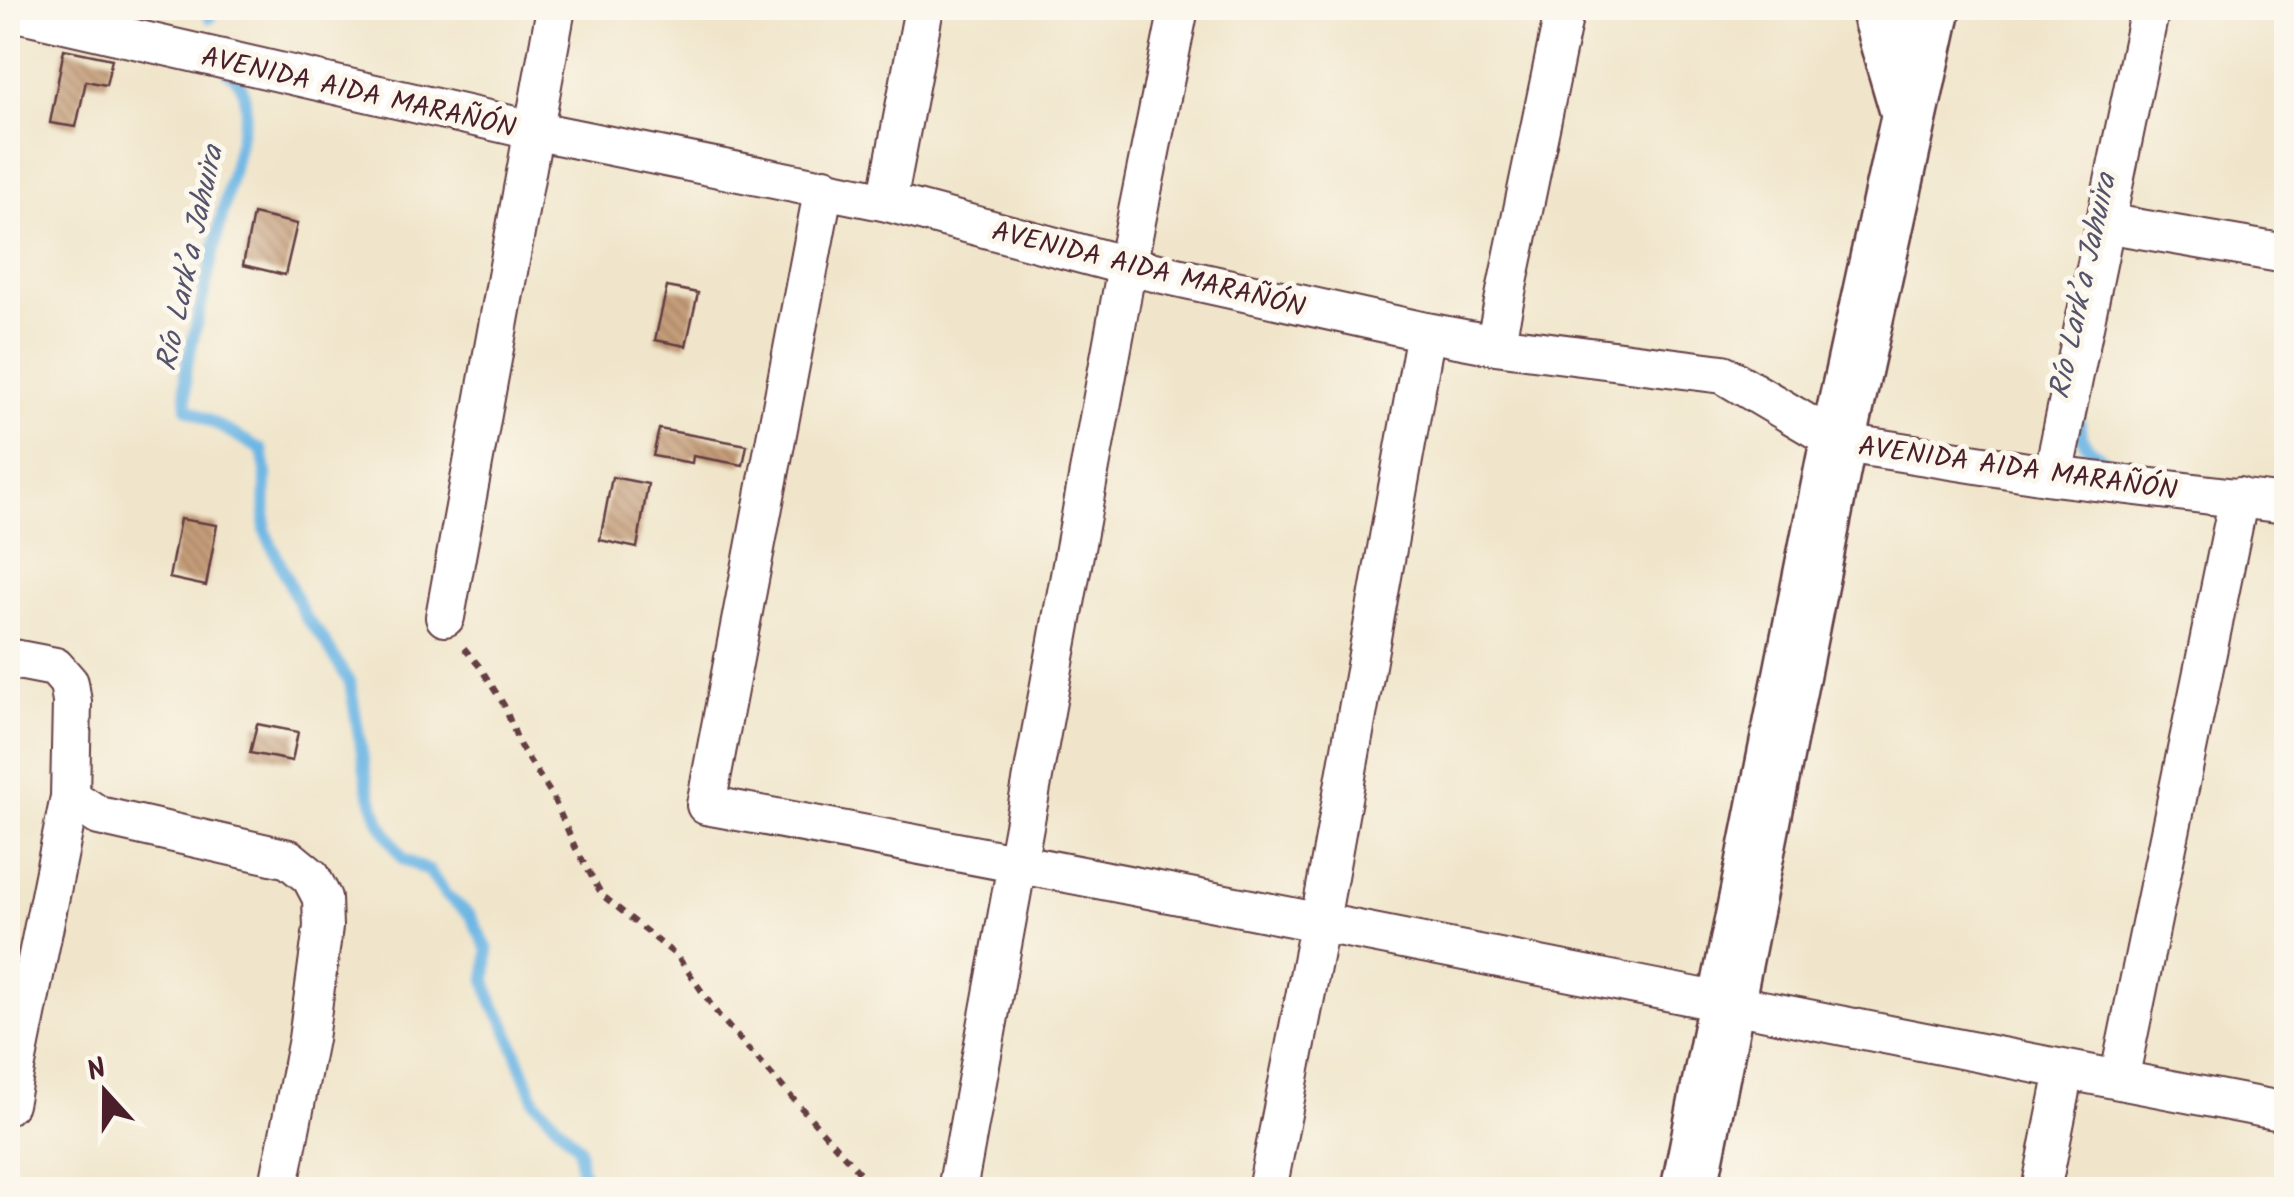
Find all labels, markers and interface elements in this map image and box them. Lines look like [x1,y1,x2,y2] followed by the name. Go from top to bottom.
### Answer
[197,35,520,152] street label: AVENIDA AIDA MARAÑÓN
[144,139,239,375] water label: Río Lark’a Jahuira
[2037,167,2132,403] water label: Río Lark’a Jahuira
[987,210,1310,331] street label: AVENIDA AIDA MARAÑÓN
[1855,425,2180,514] street label: AVENIDA AIDA MARAÑÓN
[55,1042,155,1142] north arrow
[81,1047,114,1095] text: N

